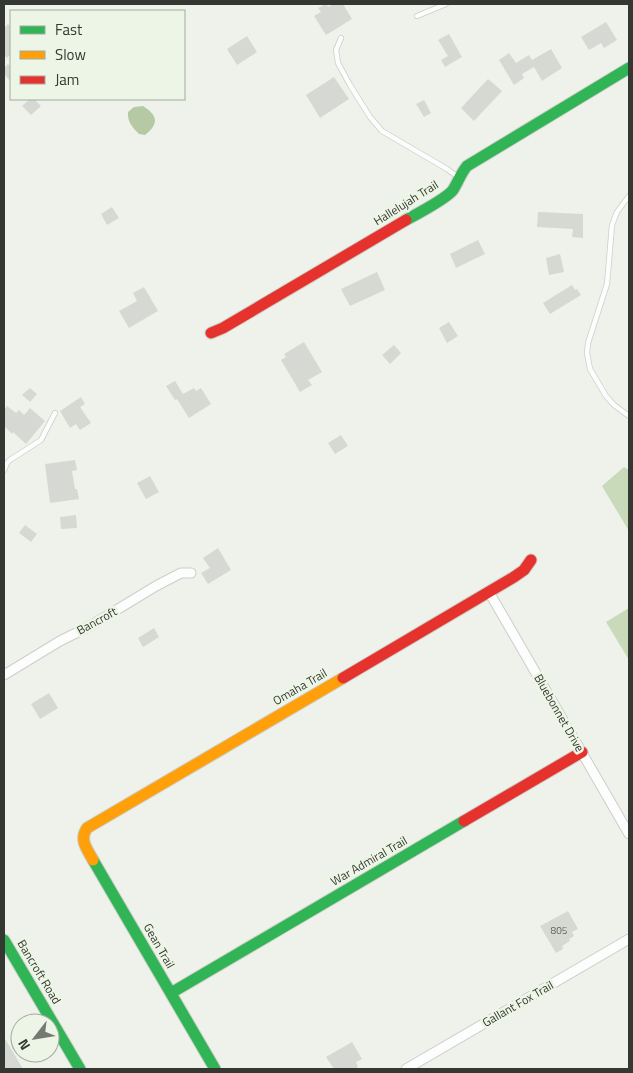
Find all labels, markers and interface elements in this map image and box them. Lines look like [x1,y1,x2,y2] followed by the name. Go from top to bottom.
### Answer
[10,10,185,100] legend
[55,18,83,41] text: Fast
[55,43,86,66] text: Slow
[55,68,79,91] text: Jam
[370,175,442,230] street label: Hallelujah Trail
[73,601,121,639] street label: Bancroft
[269,663,330,710] street label: Omaha Trail
[529,670,589,755] street label: Bluebonnet Drive
[327,831,411,890] street label: War Admiral Trail
[139,920,180,972] street label: Gean Trail
[551,923,568,938] house number: 805
[13,936,66,1008] street label: Bancroft Road
[479,975,557,1032] street label: Gallant Fox Trail
[10,1013,60,1063] north arrow
[12,1035,35,1055] text: N

